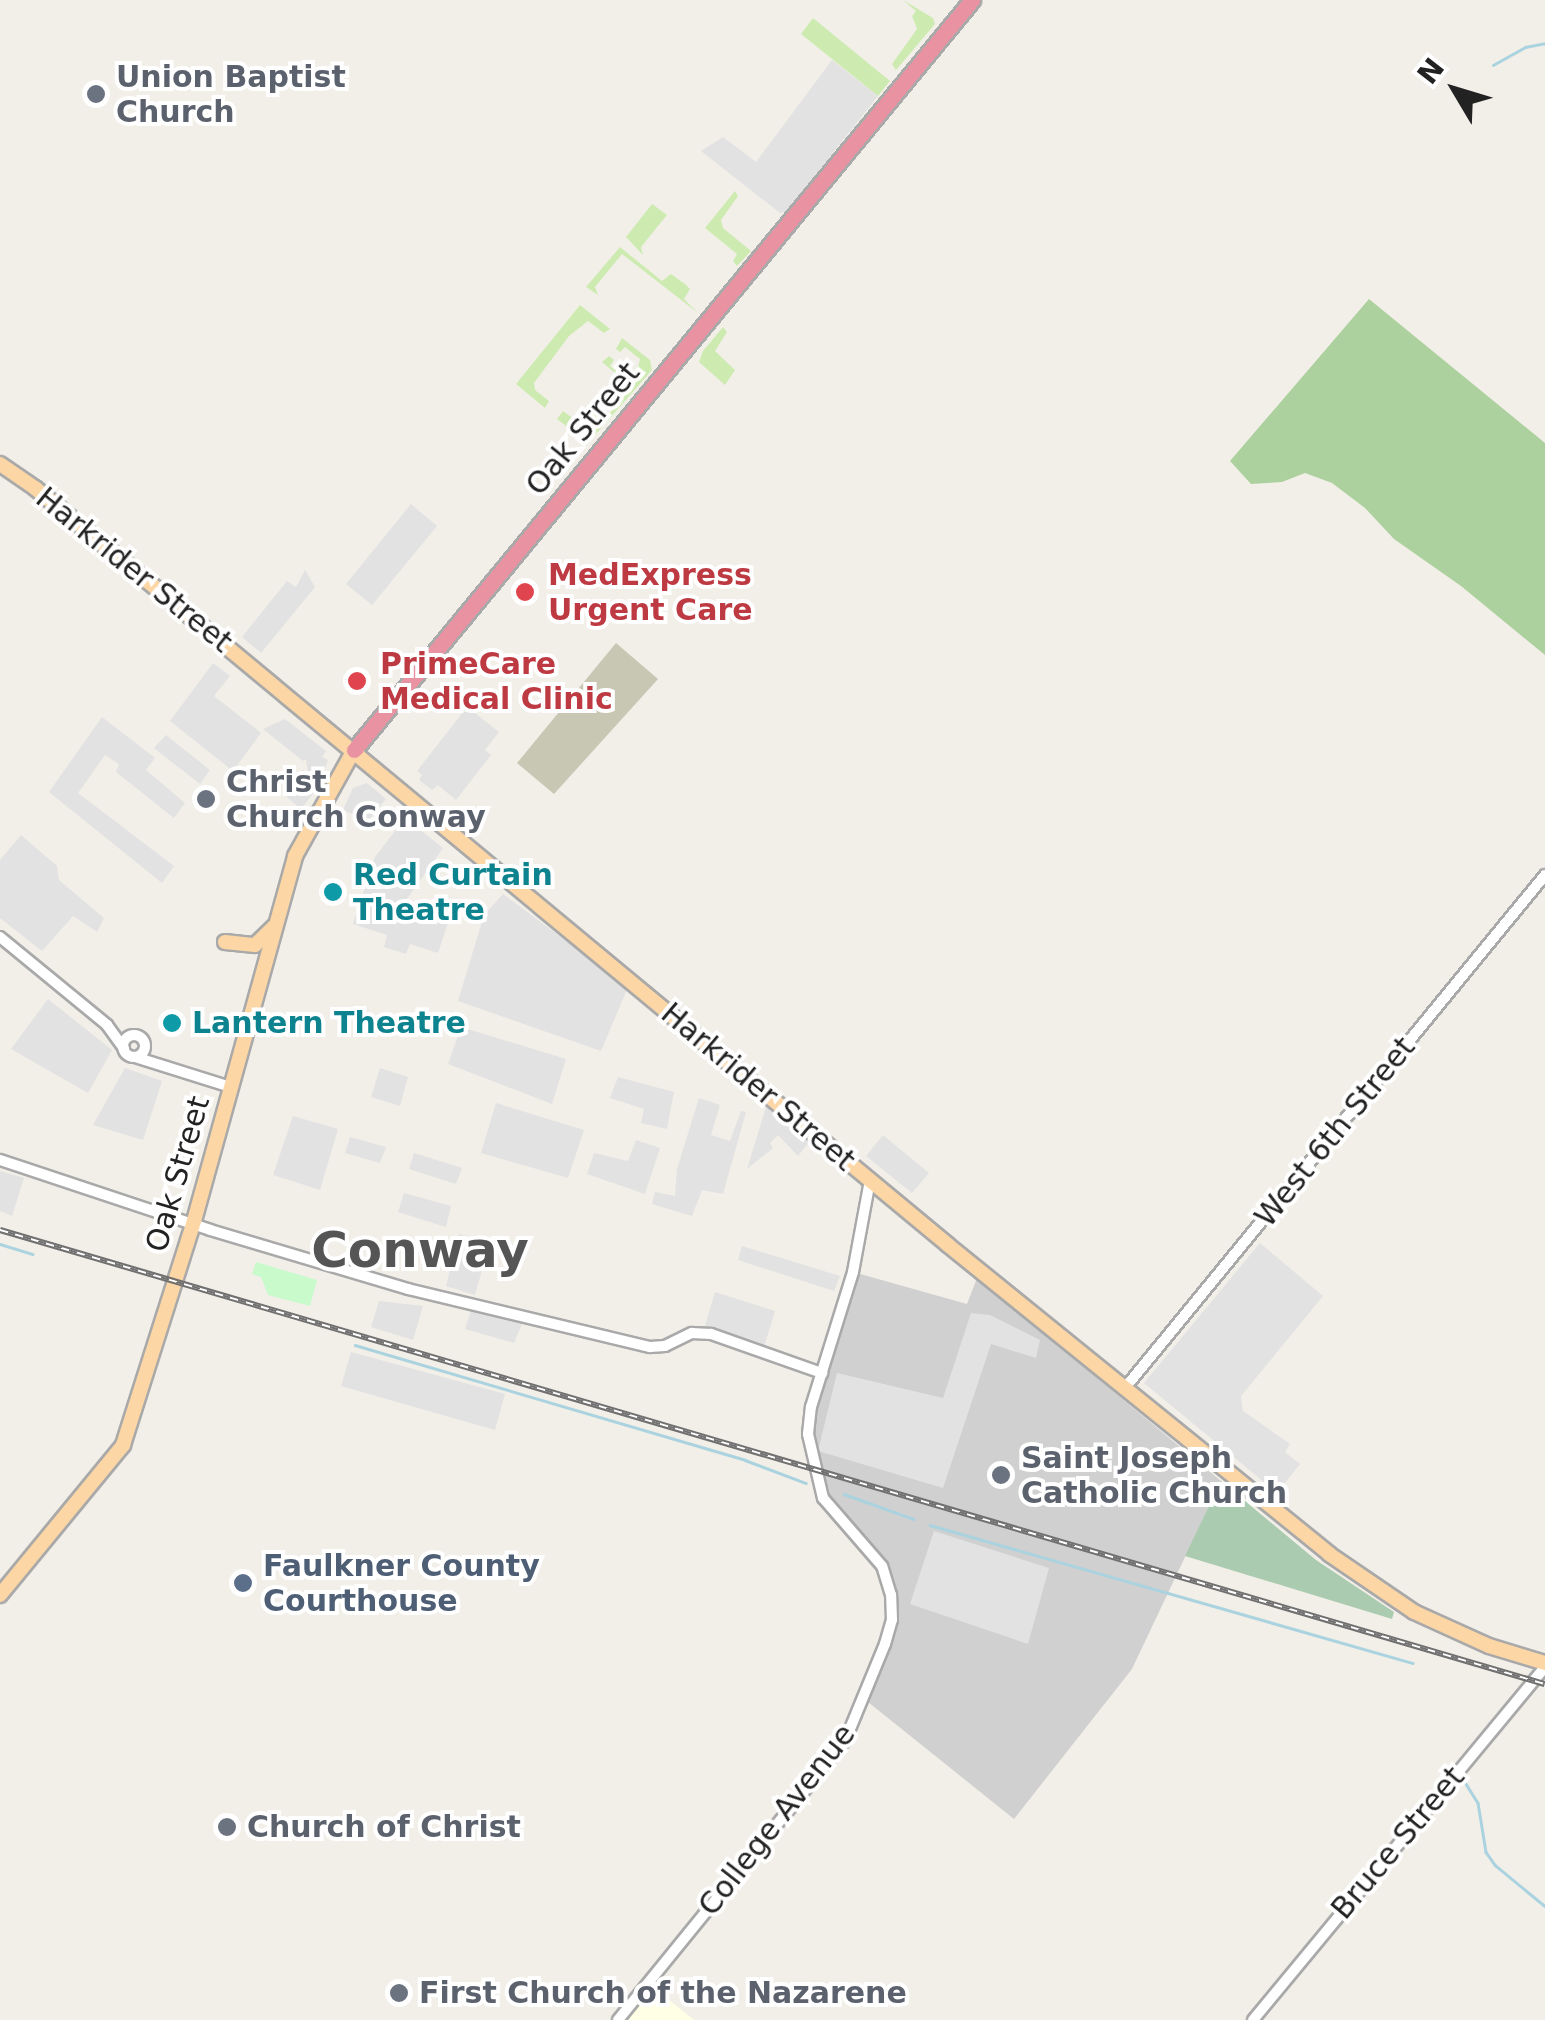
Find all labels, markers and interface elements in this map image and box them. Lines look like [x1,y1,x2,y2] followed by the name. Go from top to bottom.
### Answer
[1405,40,1505,140] north arrow
[1411,52,1451,91] text: N
[116,59,346,130] place label: Union Baptist Church
[85,83,107,105] marker: Union Baptist Church
[519,355,647,503] street label: Oak Street
[29,480,239,660] street label: Harkrider Street
[548,557,753,628] place label: MedExpress Urgent Care
[512,579,538,605] marker: MedExpress Urgent Care
[380,646,613,716] place label: PrimeCare Medical Clinic
[344,668,370,694] marker: PrimeCare Medical Clinic
[226,764,486,834] place label: Christ Church Conway
[195,788,217,810] marker: Christ Church Conway
[353,857,553,928] place label: Red Curtain Theatre
[322,881,344,903] marker: Red Curtain Theatre
[654,995,862,1179] street label: Harkrider Street
[192,1005,466,1041] place label: Lantern Theatre
[161,1012,183,1034] marker: Lantern Theatre
[1247,1030,1423,1234] street label: West 6th Street
[139,1092,217,1256] street label: Oak Street
[311,1221,529,1281] district label: Conway
[1021,1440,1287,1510] place label: Saint Joseph Catholic Church
[990,1464,1012,1486] marker: Saint Joseph Catholic Church
[263,1548,540,1618] place label: Faulkner County Courthouse
[232,1572,254,1594] marker: Faulkner County Courthouse
[691,1717,863,1923] street label: College Avenue
[1324,1760,1472,1926] street label: Bruce Street
[247,1809,521,1845] place label: Church of Christ
[216,1816,238,1838] marker: Church of Christ
[419,1975,907,2011] place label: First Church of the Nazarene
[388,1982,410,2004] marker: First Church of the Nazarene

